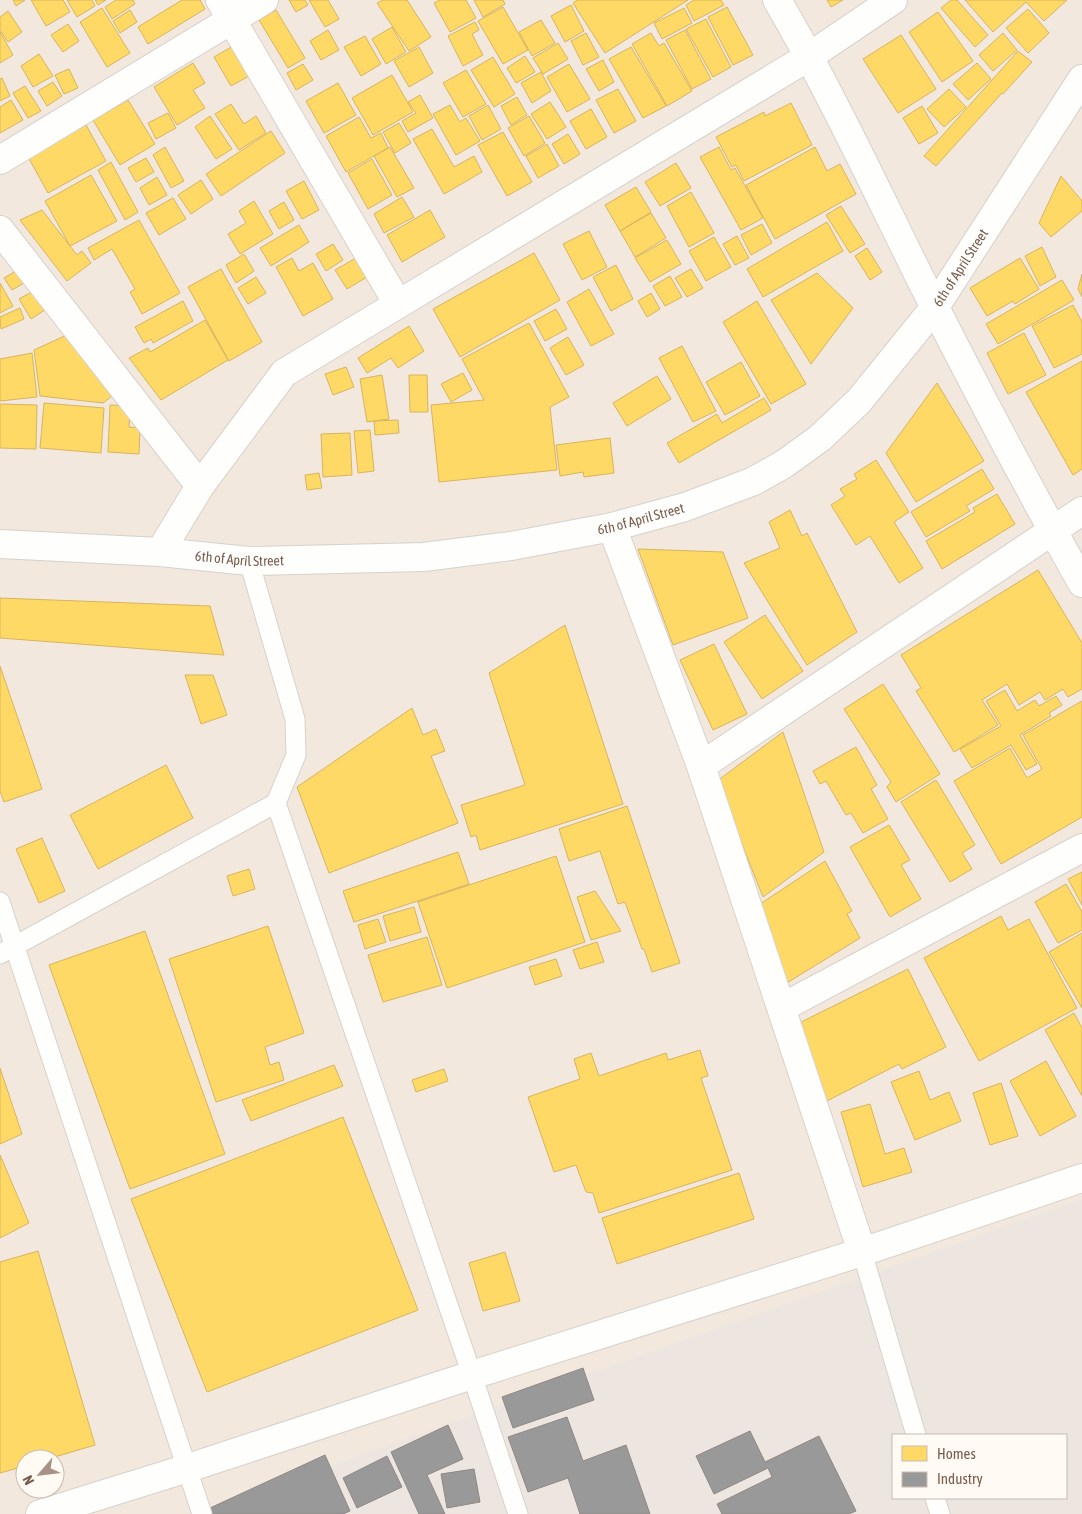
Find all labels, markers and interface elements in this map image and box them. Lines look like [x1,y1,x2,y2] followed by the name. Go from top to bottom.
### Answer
[930,226,991,309] street label: 6th of April Street
[596,500,686,538] street label: 6th of April Street
[194,548,284,569] street label: 6th of April Street
[892,1434,1067,1499] legend
[937,1445,976,1462] text: Homes
[15,1449,65,1499] north arrow
[937,1470,983,1487] text: Industry
[20,1473,38,1488] text: N

